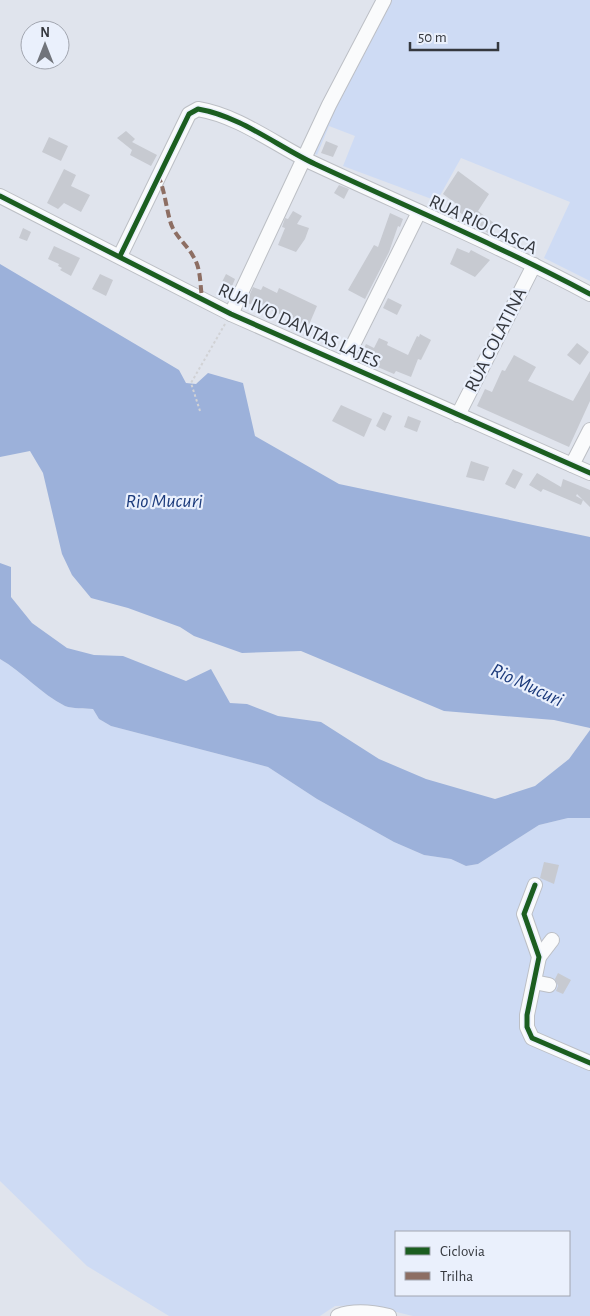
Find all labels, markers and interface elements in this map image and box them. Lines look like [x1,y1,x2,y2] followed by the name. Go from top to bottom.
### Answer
[20,20,70,70] north arrow
[410,20,498,52] scale bar
[40,26,50,40] text: N
[418,30,447,45] text: 50 m
[426,192,540,258] street label: RUA RIO CASCA
[215,280,383,372] street label: RUA IVO DANTAS LAJES
[462,285,530,395] street label: RUA COLATINA
[125,491,203,511] water label: Rio Mucuri
[488,660,566,710] water label: Rio Mucuri
[395,1231,570,1296] legend
[440,1244,485,1259] text: Ciclovia
[440,1269,473,1284] text: Trilha

